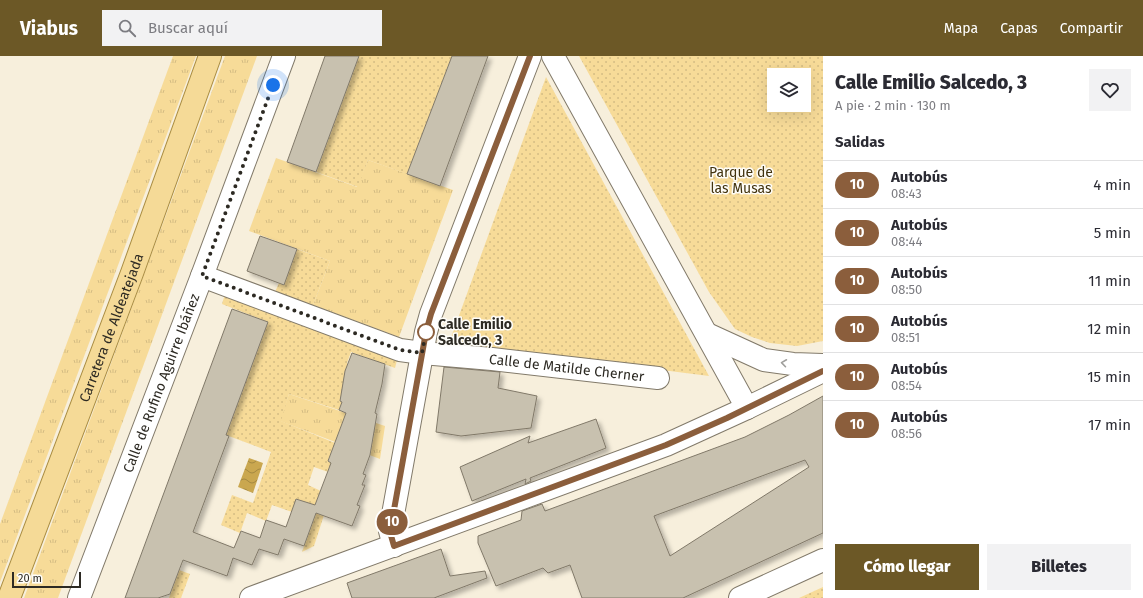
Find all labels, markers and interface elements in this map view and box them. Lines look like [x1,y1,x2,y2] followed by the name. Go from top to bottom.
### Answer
[102,10,382,46] search box
[20,17,78,40] text: Viabus
[116,17,138,39] icon: search
[148,19,228,37] text: Buscar aquí
[944,20,978,37] text: Mapa
[1000,20,1038,37] text: Capas
[1060,20,1123,37] text: Compartir
[767,68,811,112] map controls
[767,68,811,112] button: layers
[1089,69,1131,111] button: heart
[835,71,1027,94] text: Calle Emilio Salcedo, 3
[263,75,283,95] your location
[835,98,951,113] text: A pie · 2 min · 130 m
[835,133,885,151] text: Salidas
[709,164,773,197] park label: Parque de las Musas
[891,168,948,186] text: Autobús
[850,176,864,193] text: 10
[1093,176,1131,194] text: 4 min
[891,186,922,201] text: 08:43
[891,216,948,234] text: Autobús
[850,224,864,241] text: 10
[1094,224,1131,242] text: 5 min
[891,234,922,249] text: 08:44
[76,251,147,405] street label: Carretera de Aldeatejada
[891,264,948,282] text: Autobús
[850,272,864,289] text: 10
[1088,272,1131,290] text: 11 min
[891,282,922,297] text: 08:50
[120,291,203,475] street label: Calle de Rufino Aguirre Ibáñez
[891,312,948,330] text: Autobús
[438,316,512,349] place label: Calle Emilio Salcedo, 3
[850,320,864,337] text: 10
[1087,320,1131,338] text: 12 min
[417,323,435,341] marker: Calle Emilio Salcedo, 3
[891,330,920,345] text: 08:51
[488,351,646,385] street label: Calle de Matilde Cherner
[781,359,787,368] one-way arrow
[891,360,948,378] text: Autobús
[850,368,864,385] text: 10
[1087,368,1131,386] text: 15 min
[891,378,922,393] text: 08:54
[891,408,948,426] text: Autobús
[850,416,864,433] text: 10
[1088,416,1131,434] text: 17 min
[891,426,922,441] text: 08:56
[374,509,410,535] line badge: 10
[385,513,399,530] text: 10
[835,544,979,590] button: Cómo llegar
[987,544,1131,590] button: Billetes
[12,570,81,589] scale bar
[18,572,42,585] text: 20 m

